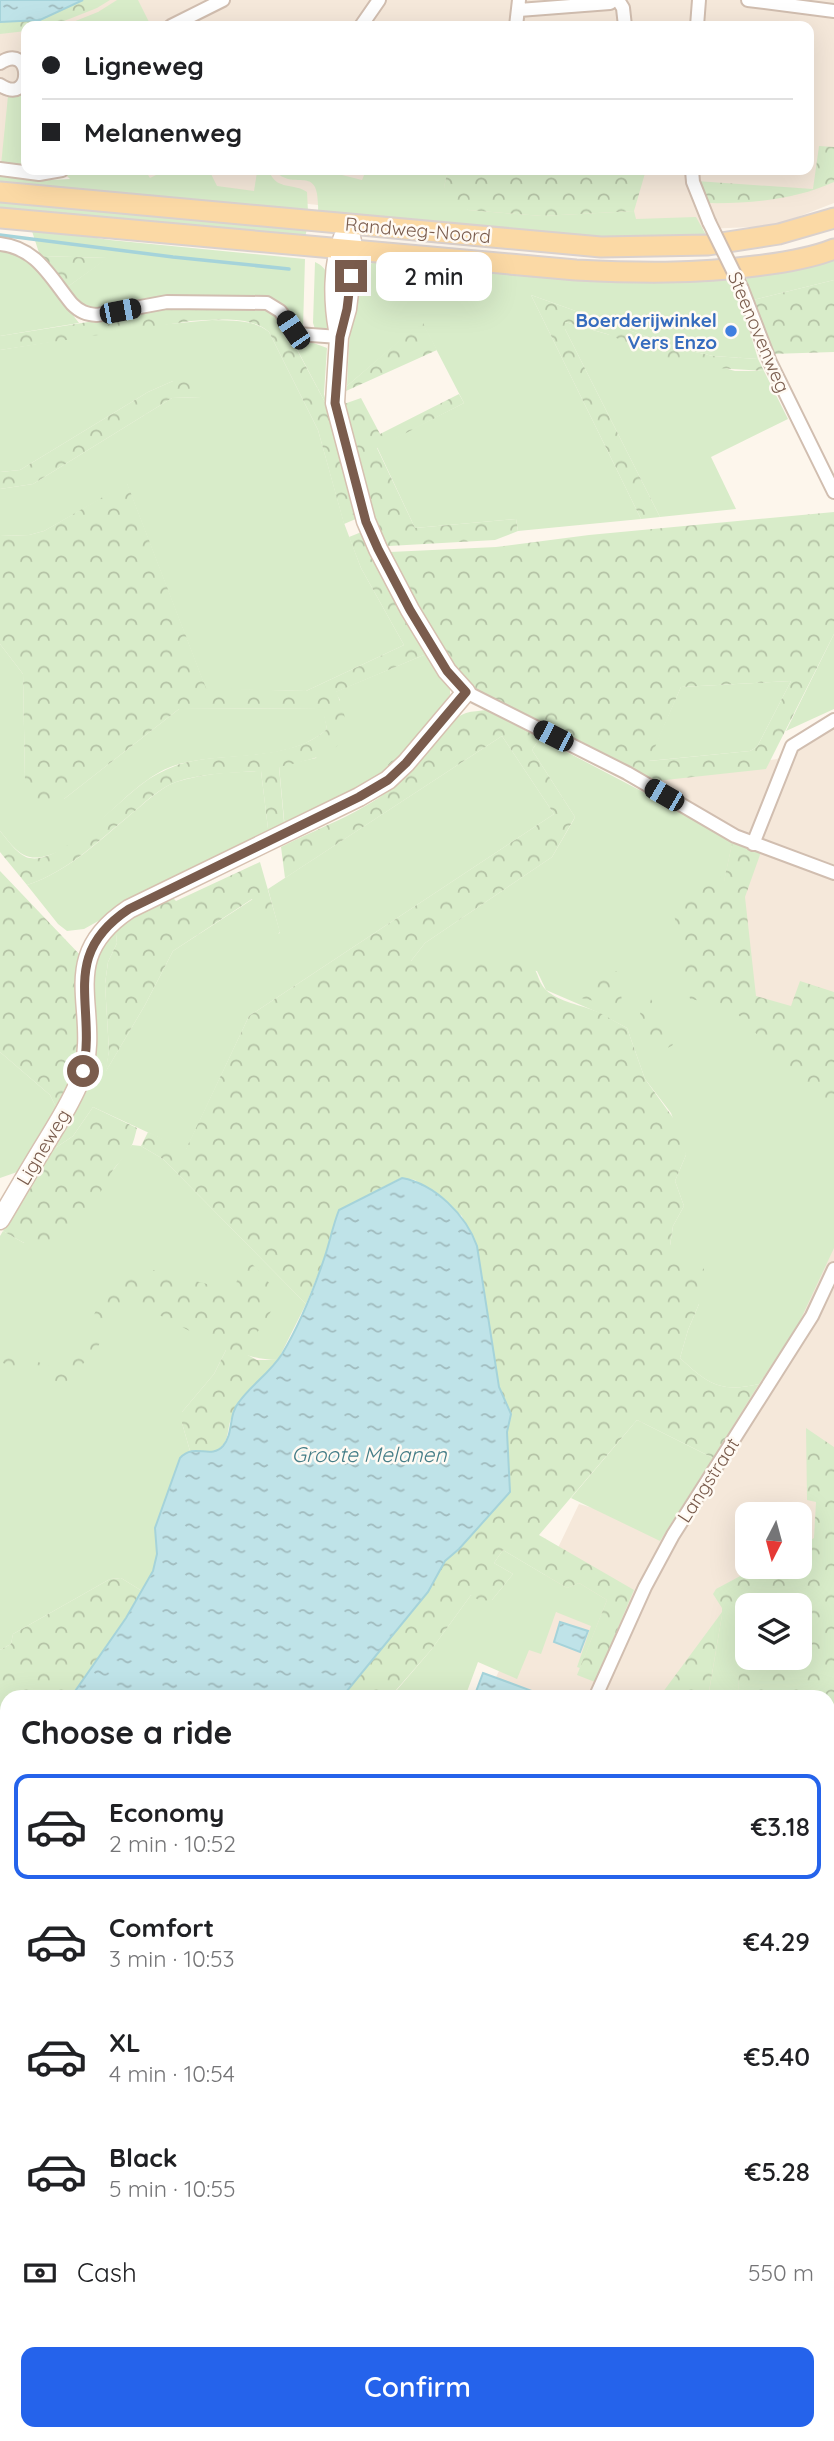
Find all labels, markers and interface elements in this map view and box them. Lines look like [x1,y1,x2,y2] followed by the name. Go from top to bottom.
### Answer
[84,49,204,82] text: Ligneweg
[84,116,242,149] text: Melanenweg
[344,212,492,248] street label: Randweg-Noord
[376,252,491,300] callout: 2 min
[335,260,367,292] route end
[404,262,464,291] text: 2 min
[723,268,795,396] street label: Steenovenweg
[98,297,143,325] car
[273,307,314,353] car
[575,308,717,354] place label: Boerderijwinkel Vers Enzo
[723,323,739,339] marker: Boerderijwinkel Vers Enzo
[530,717,577,755] car
[641,775,688,815] car
[67,1055,99,1087] route start
[11,1105,75,1189] street label: Ligneweg
[672,1433,744,1527] street label: Langstraat
[291,1441,447,1467] water label: Groote Melanen
[735,1502,812,1578] north arrow
[735,1502,812,1670] map controls
[735,1593,812,1670] button: layers
[21,1712,233,1752] text: Choose a ride
[25,1795,88,1858] icon: car
[109,1796,224,1829] text: Economy
[751,1810,810,1843] text: €3.18
[109,1829,236,1858] text: 2 min · 10:52
[25,1910,88,1973] icon: car
[109,1911,214,1944] text: Comfort
[743,1925,810,1958] text: €4.29
[109,1944,235,1973] text: 3 min · 10:53
[25,2025,88,2088] icon: car
[109,2026,141,2059] text: XL
[744,2040,810,2073] text: €5.40
[109,2059,235,2088] text: 4 min · 10:54
[25,2140,88,2203] icon: car
[109,2141,178,2174] text: Black
[745,2155,810,2188] text: €5.28
[109,2174,236,2203] text: 5 min · 10:55
[21,2254,59,2292] icon: cash
[77,2256,137,2289] text: Cash
[748,2258,814,2287] text: 550 m
[21,2347,814,2427] button: Confirm

